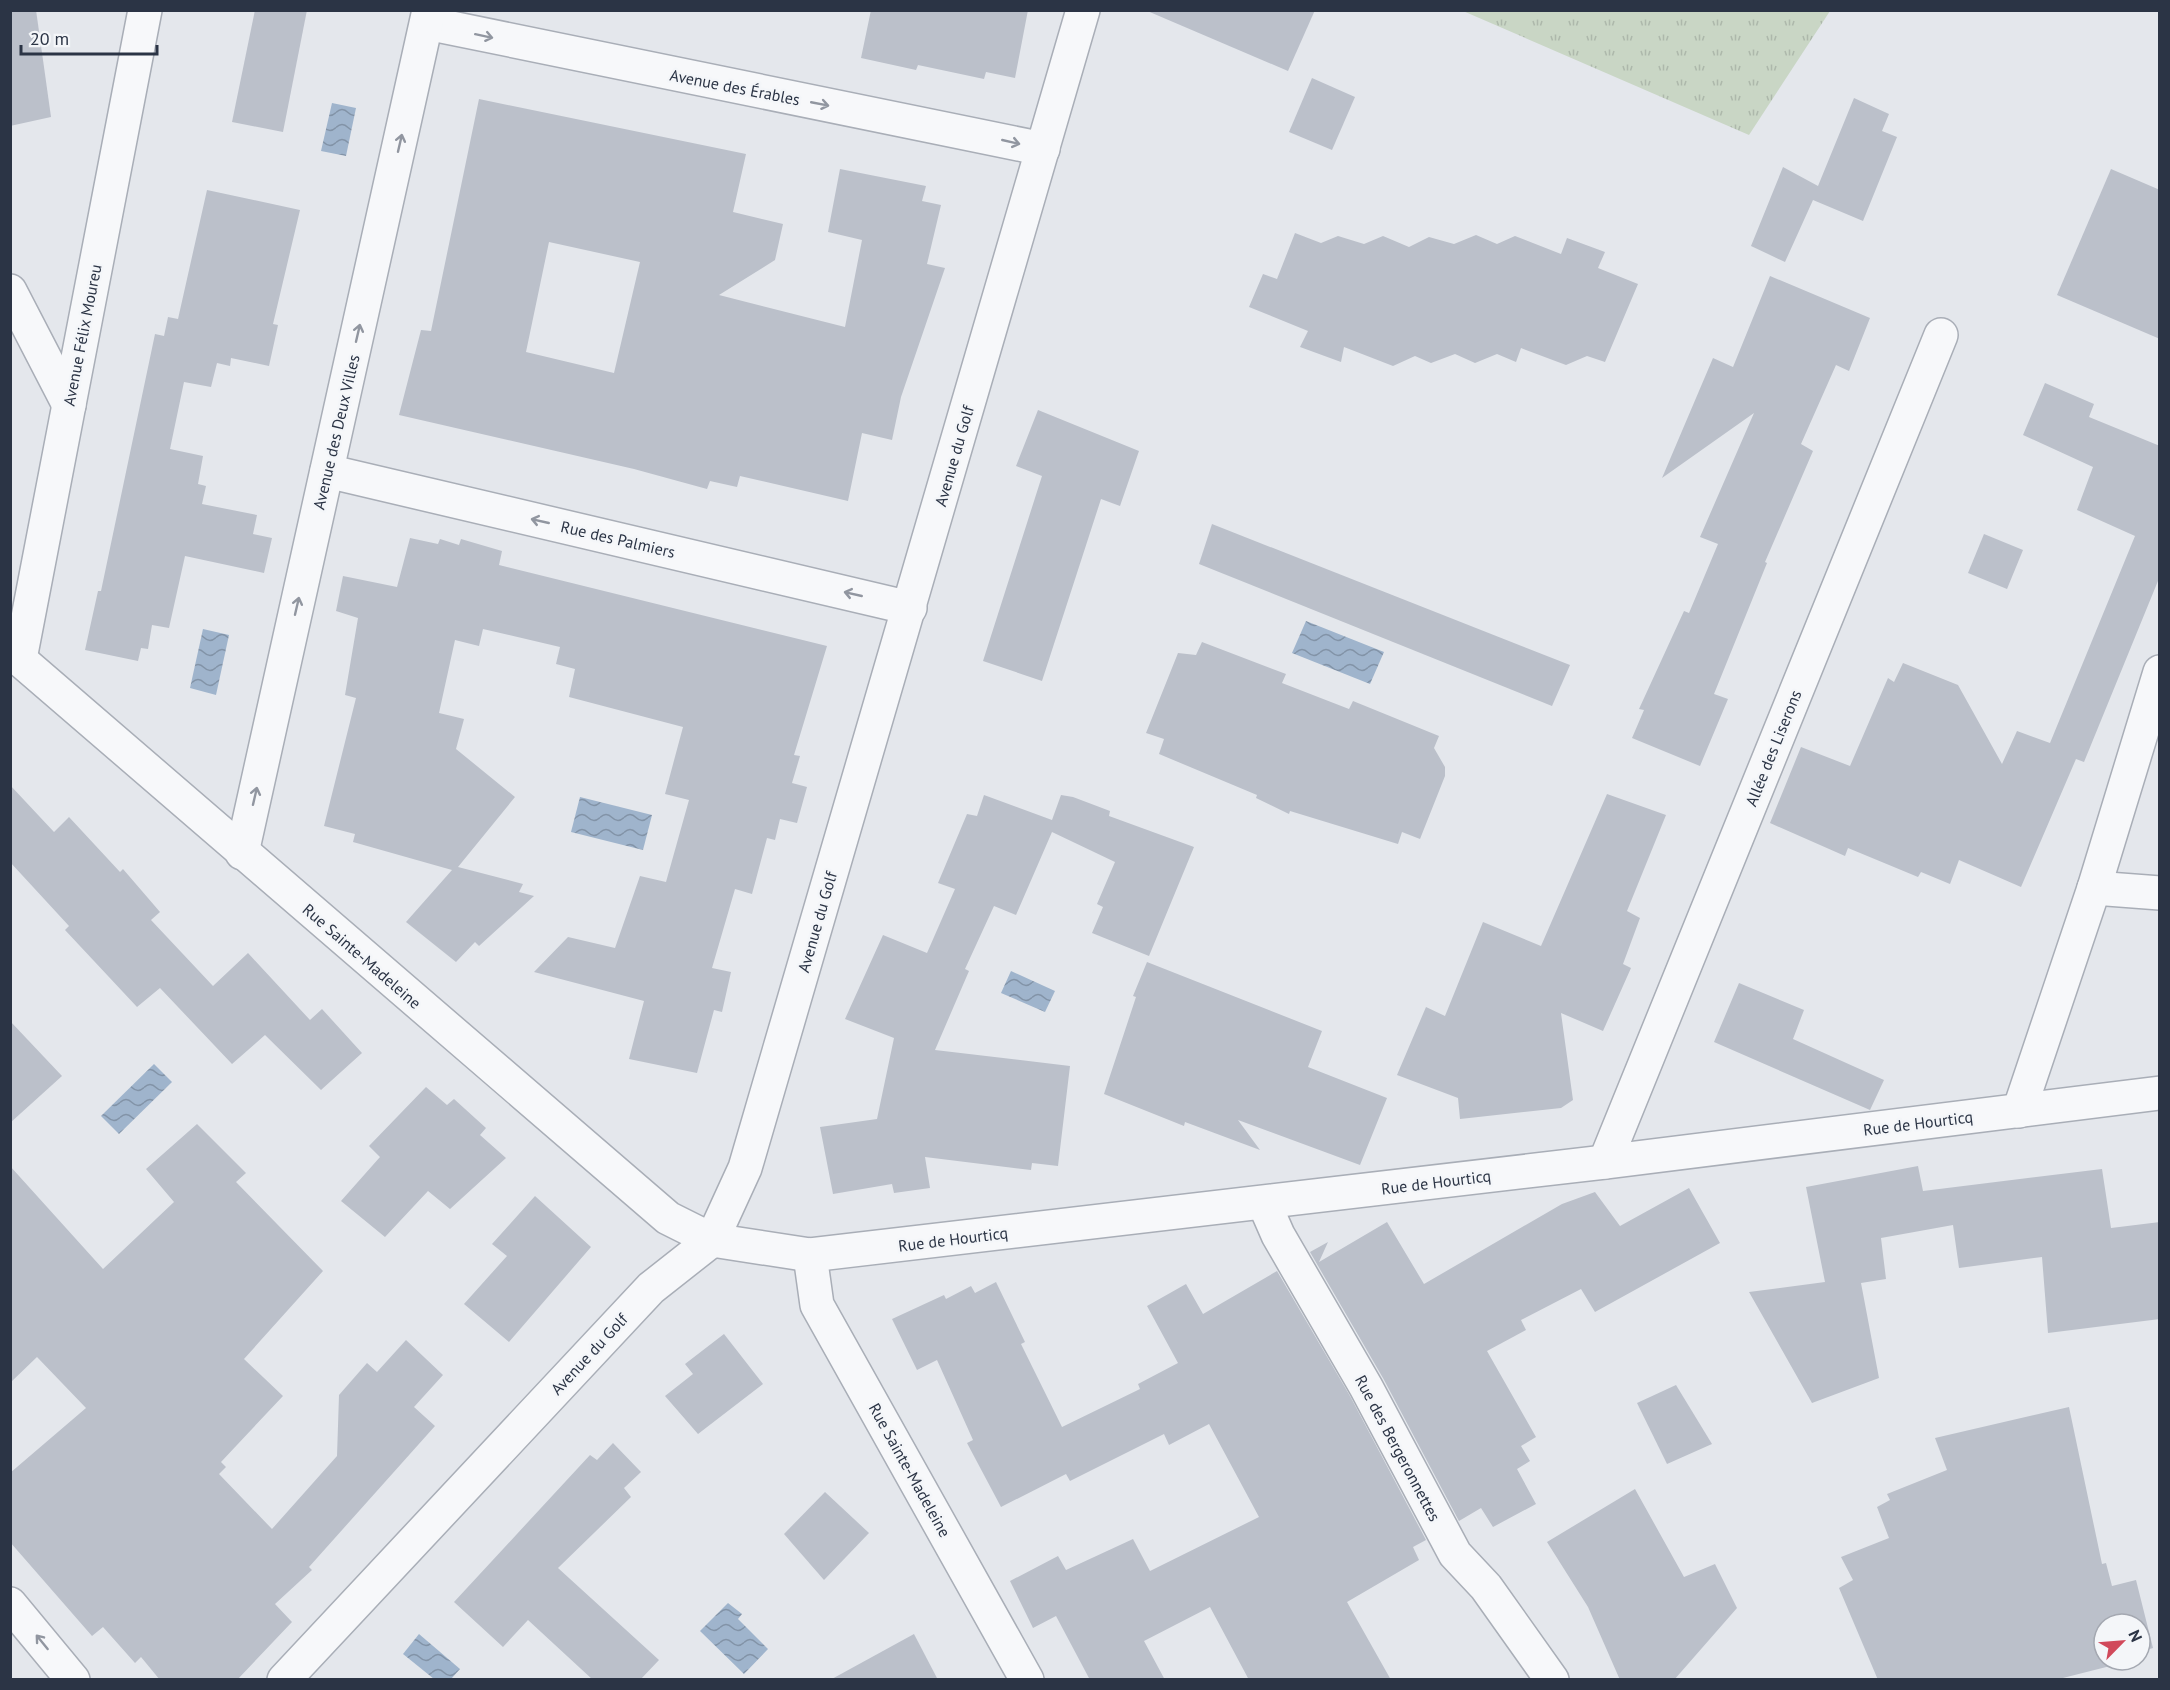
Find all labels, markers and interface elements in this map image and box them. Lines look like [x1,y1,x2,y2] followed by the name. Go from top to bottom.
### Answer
[21,18,158,56] scale bar
[30,27,69,50] text: 20 m
[475,31,494,43] one-way arrow
[668,65,802,109] street label: Avenue des Érables
[809,99,829,110] one-way arrow
[395,134,407,153] one-way arrow
[1001,137,1020,149] one-way arrow
[58,263,106,407] street label: Avenue Félix Moureu
[352,324,364,343] one-way arrow
[308,352,364,511] street label: Avenue des Deux Villes
[930,402,978,509] street label: Avenue du Golf
[531,514,550,526] one-way arrow
[559,516,677,562] street label: Rue des Palmiers
[844,588,863,600] one-way arrow
[292,597,303,616] one-way arrow
[1741,687,1806,809] street label: Allée des Liserons
[249,787,261,806] one-way arrow
[793,868,841,975] street label: Avenue du Golf
[299,899,425,1013] street label: Rue Sainte-Madeleine
[1862,1106,1974,1140] street label: Rue de Hourticq
[1380,1165,1492,1199] street label: Rue de Hourticq
[897,1222,1009,1256] street label: Rue de Hourticq
[546,1309,632,1399] street label: Avenue du Golf
[1351,1371,1445,1525] street label: Rue des Bergeronnettes
[865,1399,955,1541] street label: Rue Sainte-Madeleine
[2092,1612,2152,1672] north arrow
[2124,1627,2147,1645] text: N
[35,1634,48,1650] one-way arrow

